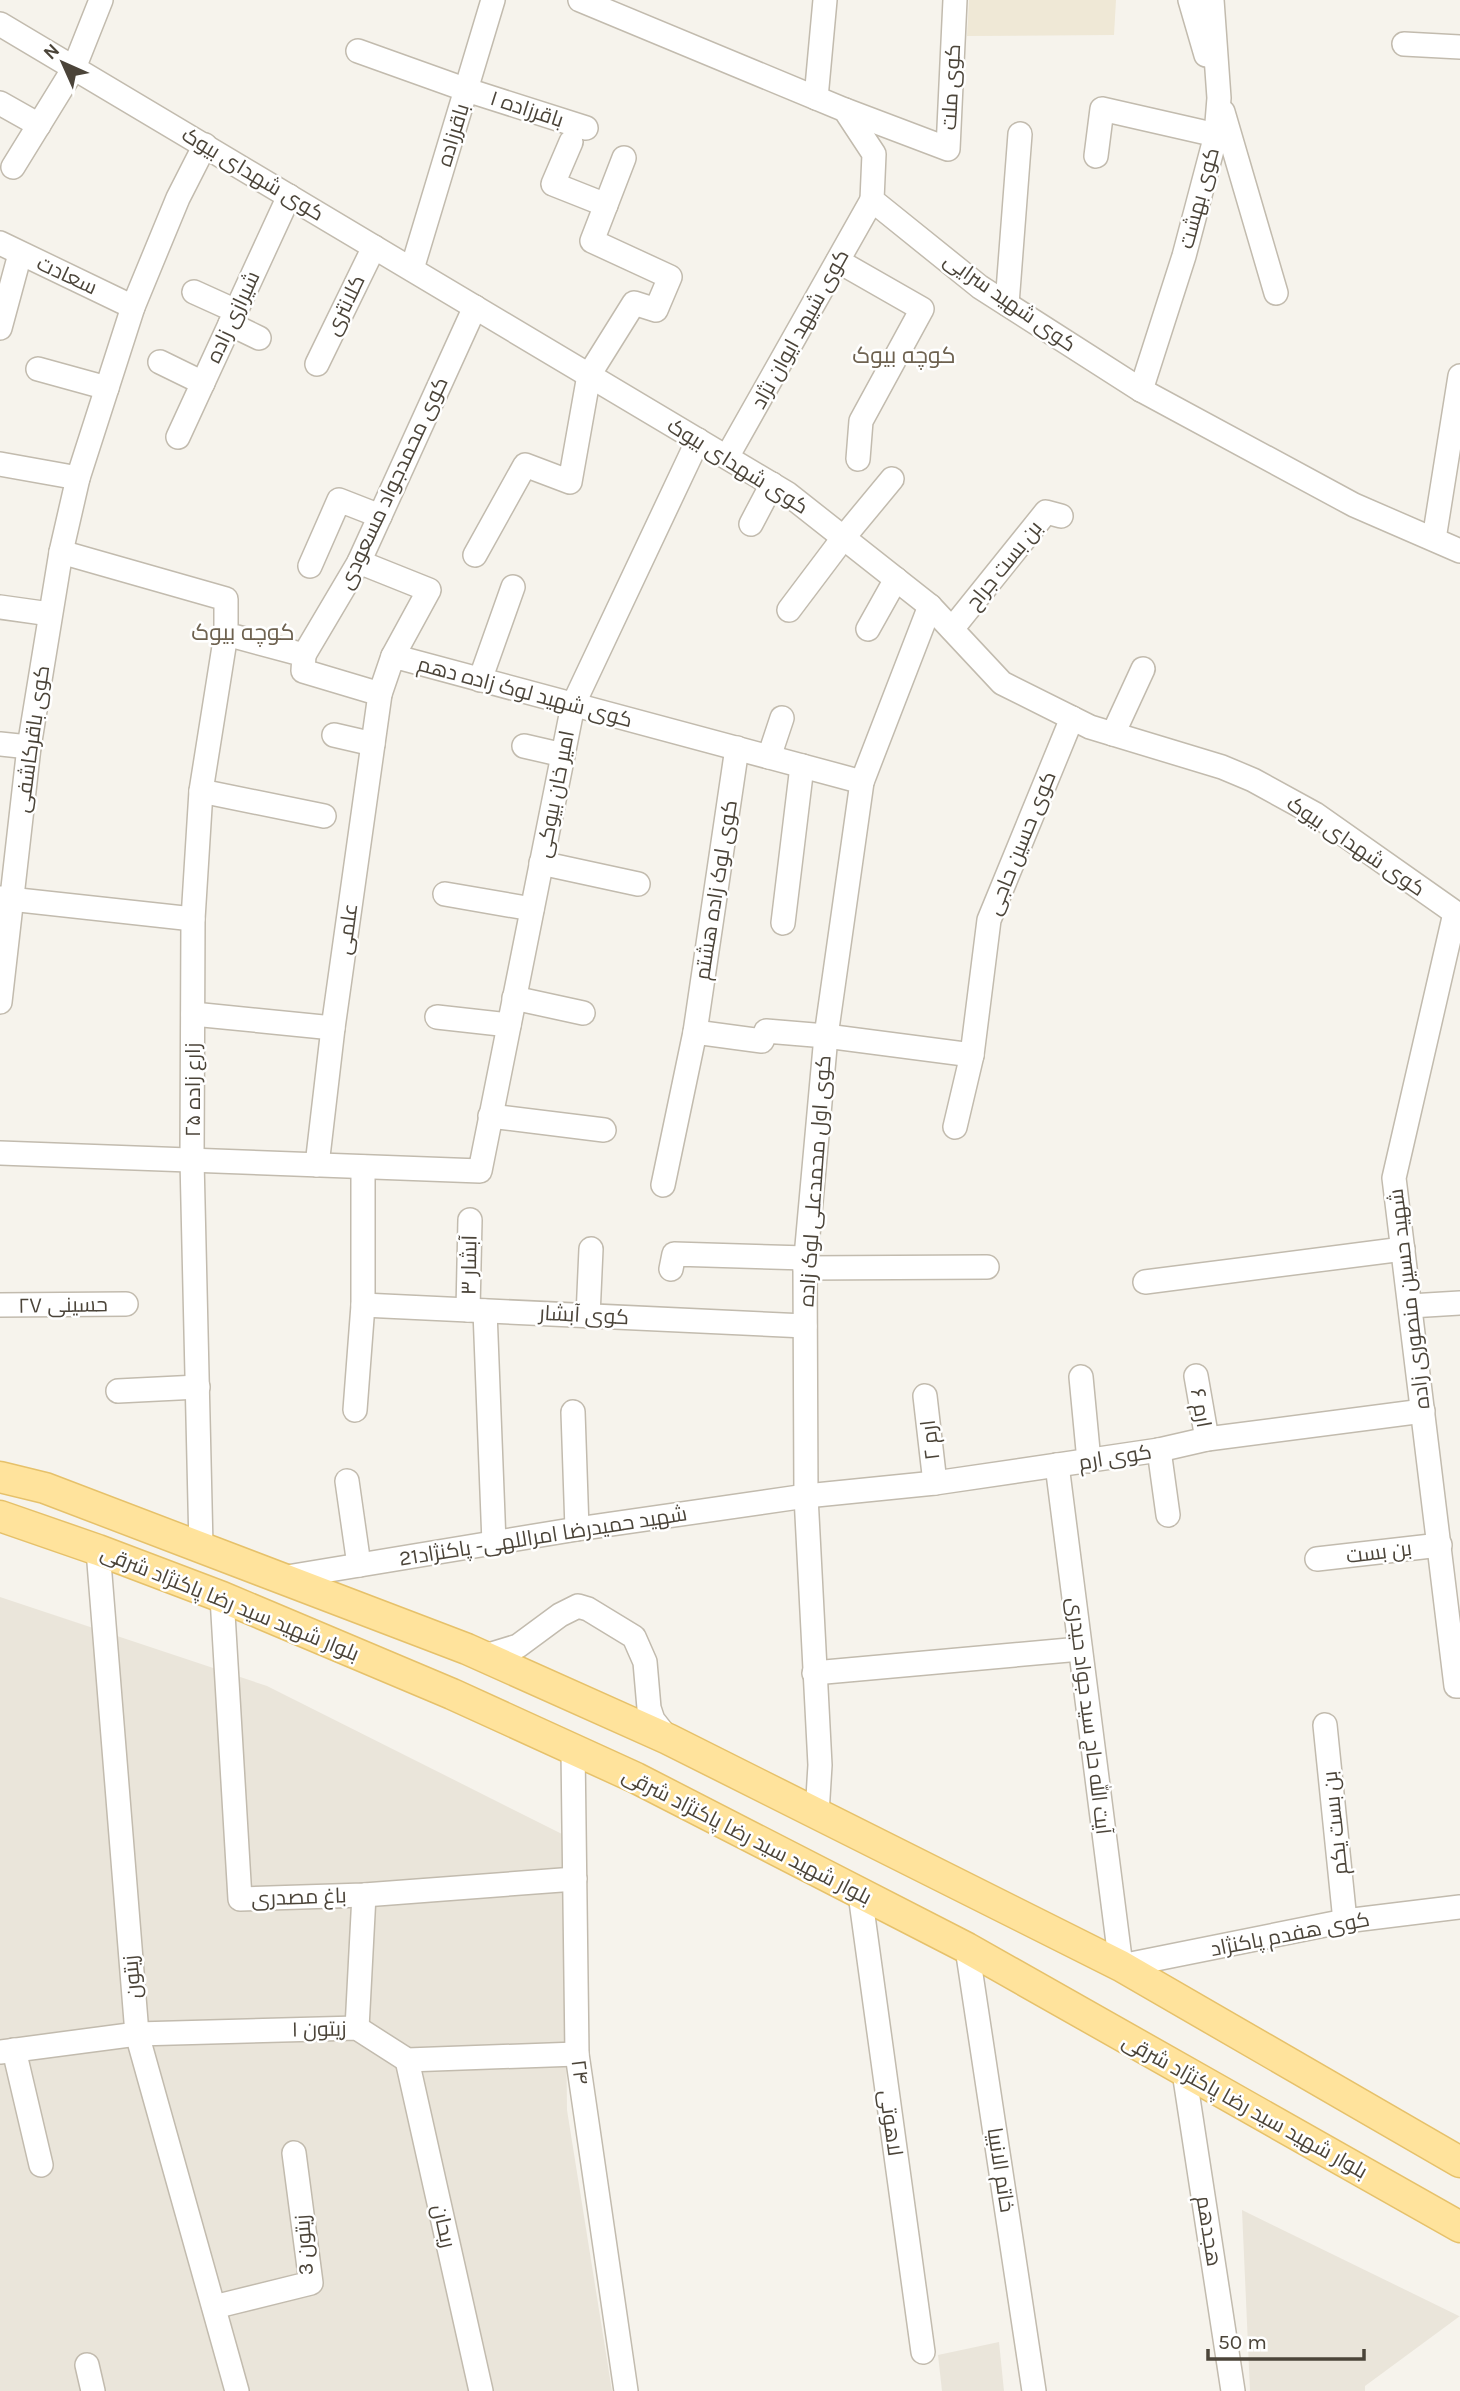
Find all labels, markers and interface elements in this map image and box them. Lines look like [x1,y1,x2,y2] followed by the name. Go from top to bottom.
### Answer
[28,28,98,98] north arrow
[39,39,64,64] text: N
[937,43,966,131] street label: کوی ملت
[487,86,567,132] street label: باقرزاده ۱
[432,101,474,169] street label: باقرزاده
[177,122,328,227] street label: کوی شهدای بیوک
[1174,145,1225,251] street label: کوی بهشت
[746,245,855,413] street label: کوی شیهد ایوان نژاد
[939,247,1081,357] street label: کوی شهید سرایی
[33,251,101,299] street label: سعادت
[201,267,266,367] street label: شیرازی زاده
[320,271,371,340] street label: کلانتری
[852,342,956,370] district label: کوچه بیوک
[333,373,454,593] street label: کوی محمدجواد مسعودی
[663,413,813,520] street label: کوی شهدای بیوک
[961,516,1049,615] street label: بن بست جراح
[191,619,295,647] district label: کوچه بیوک
[414,652,635,734] street label: کوی شهید لوک زاده دهم
[10,664,55,814] street label: کوی باقرکاشفی
[531,728,580,860] street label: امیر خان بیوکی
[981,768,1062,919] street label: کوی حسین حاجی
[1282,791,1430,902] street label: کوی شهدای بیوک
[690,798,744,982] street label: کوی لوک زاده هشتم
[332,902,363,956] street label: علمی
[181,1043,207,1137] street label: زارع زاده ۲۵
[794,1054,837,1308] street label: کوی اول محمدعلی لوک زاده
[1384,1187,1435,1411] street label: شهید حسین منصوری زاده
[456,1234,482,1295] street label: آبشار ۳
[18,1292,108,1319] street label: حسینی ۲۷
[537,1301,630,1330] street label: کوی آبشار
[1184,1387,1216,1430] street label: ارم ۶
[916,1418,946,1462] street label: ارم ۲
[1077,1439,1153,1477] street label: کوی ارم
[397,1501,689,1573] street label: شهید حمیدرضا امراللهی- پاکنژاد21
[1345,1536,1413,1569] street label: بن بست
[97,1540,363,1668] street label: بلوار شهید سید رضا پاکنژاد شرقی
[1061,1596,1117,1837] street label: آیت الله حاج سید جواد حیدری
[618,1763,876,1911] street label: بلوار شهید سید رضا پاکنژاد شرقی
[1318,1770,1354,1876] street label: بن بست یکم
[251,1883,347,1913] street label: باغ مصدری
[1208,1907,1372,1963] street label: کوی هفدم پاکنژاد
[118,1954,147,2000] street label: زیتون
[291,2017,347,2042] street label: زیتون ۱
[1117,2029,1372,2185] street label: بلوار شهید سید رضا پاکنژاد شرقی
[567,2058,593,2086] street label: ۲۴
[873,2088,908,2158] street label: لاهوتی
[980,2126,1020,2214] street label: خاتم الانبیا
[1190,2194,1226,2268] street label: هجدهم
[426,2202,461,2250] street label: ریحان
[290,2214,319,2276] street label: زیتون 3
[1208,2318,1364,2362] scale bar
[1218,2330,1267,2354] text: 50 m

